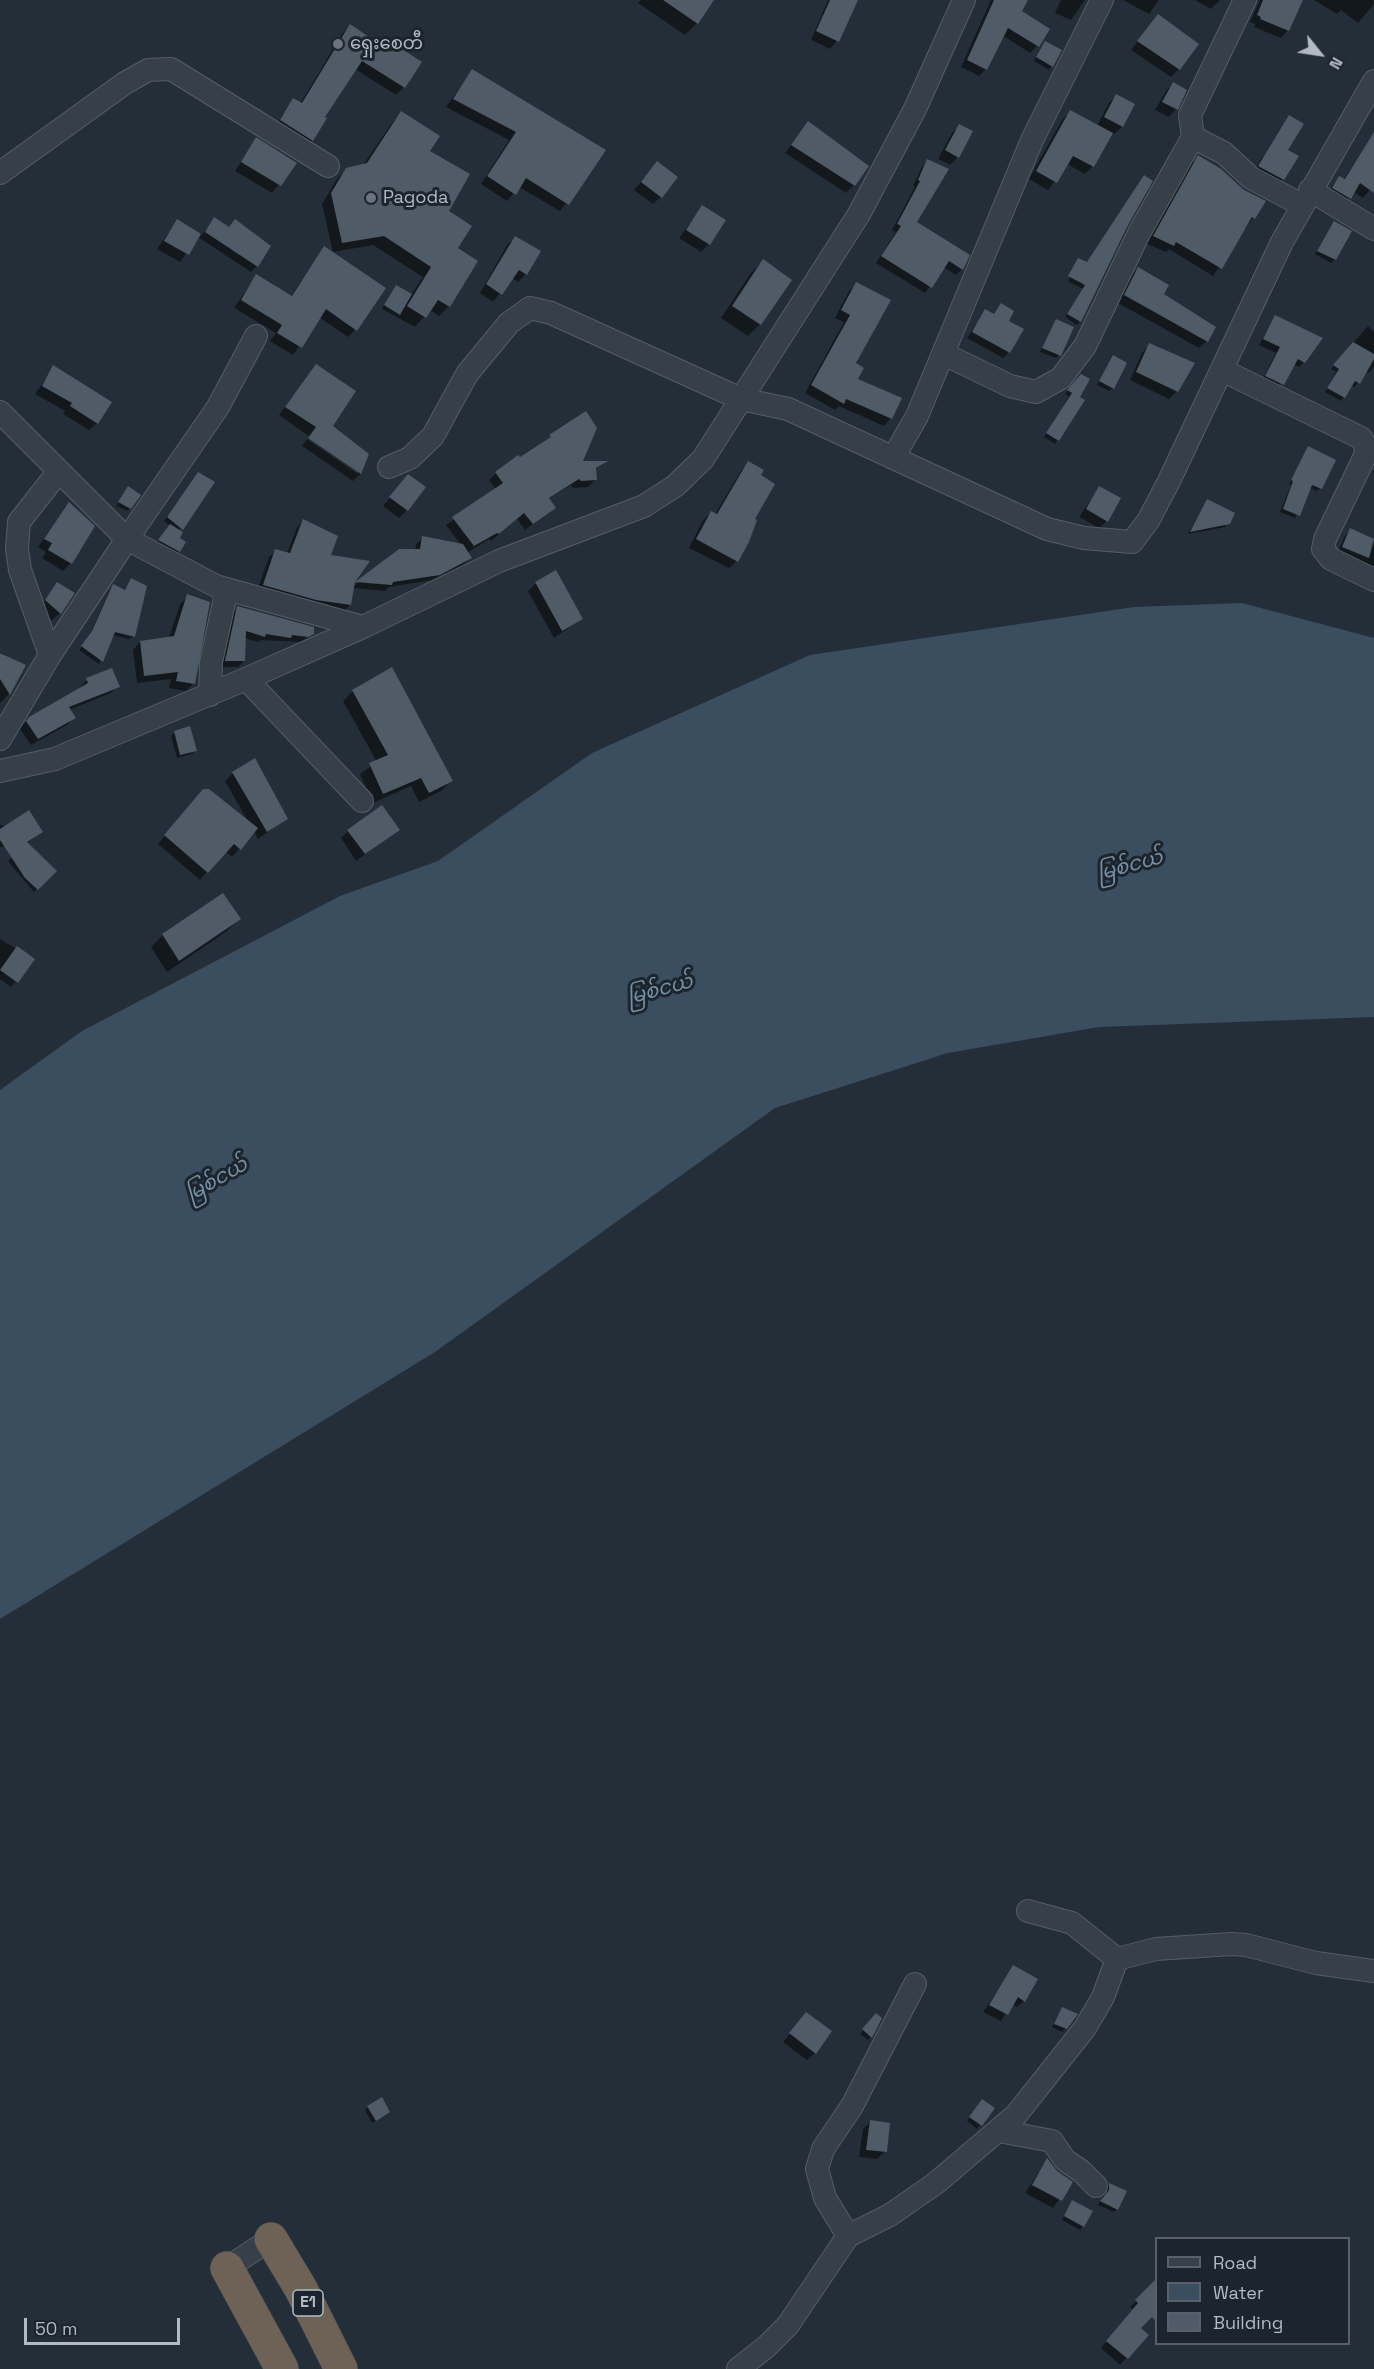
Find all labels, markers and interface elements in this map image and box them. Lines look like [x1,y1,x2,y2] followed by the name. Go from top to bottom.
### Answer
[1290,24,1350,84] north arrow
[350,33,423,55] place label: ရှေးစေတီ
[331,37,345,51] marker: ရှေးစေတီ
[1324,53,1348,73] text: N
[383,187,448,209] place label: Pagoda
[364,191,378,205] marker: Pagoda
[1094,846,1166,886] water label: မြစ်ငယ်
[624,970,696,1010] water label: မြစ်ငယ်
[182,1153,252,1207] water label: မြစ်ငယ်
[1155,2237,1350,2345] legend
[1213,2251,1257,2274] text: Road
[1213,2281,1264,2304] text: Water
[293,2290,323,2316] road number: E1
[27,2306,183,2344] scale bar
[1213,2311,1283,2334] text: Building
[35,2317,77,2340] text: 50 m

